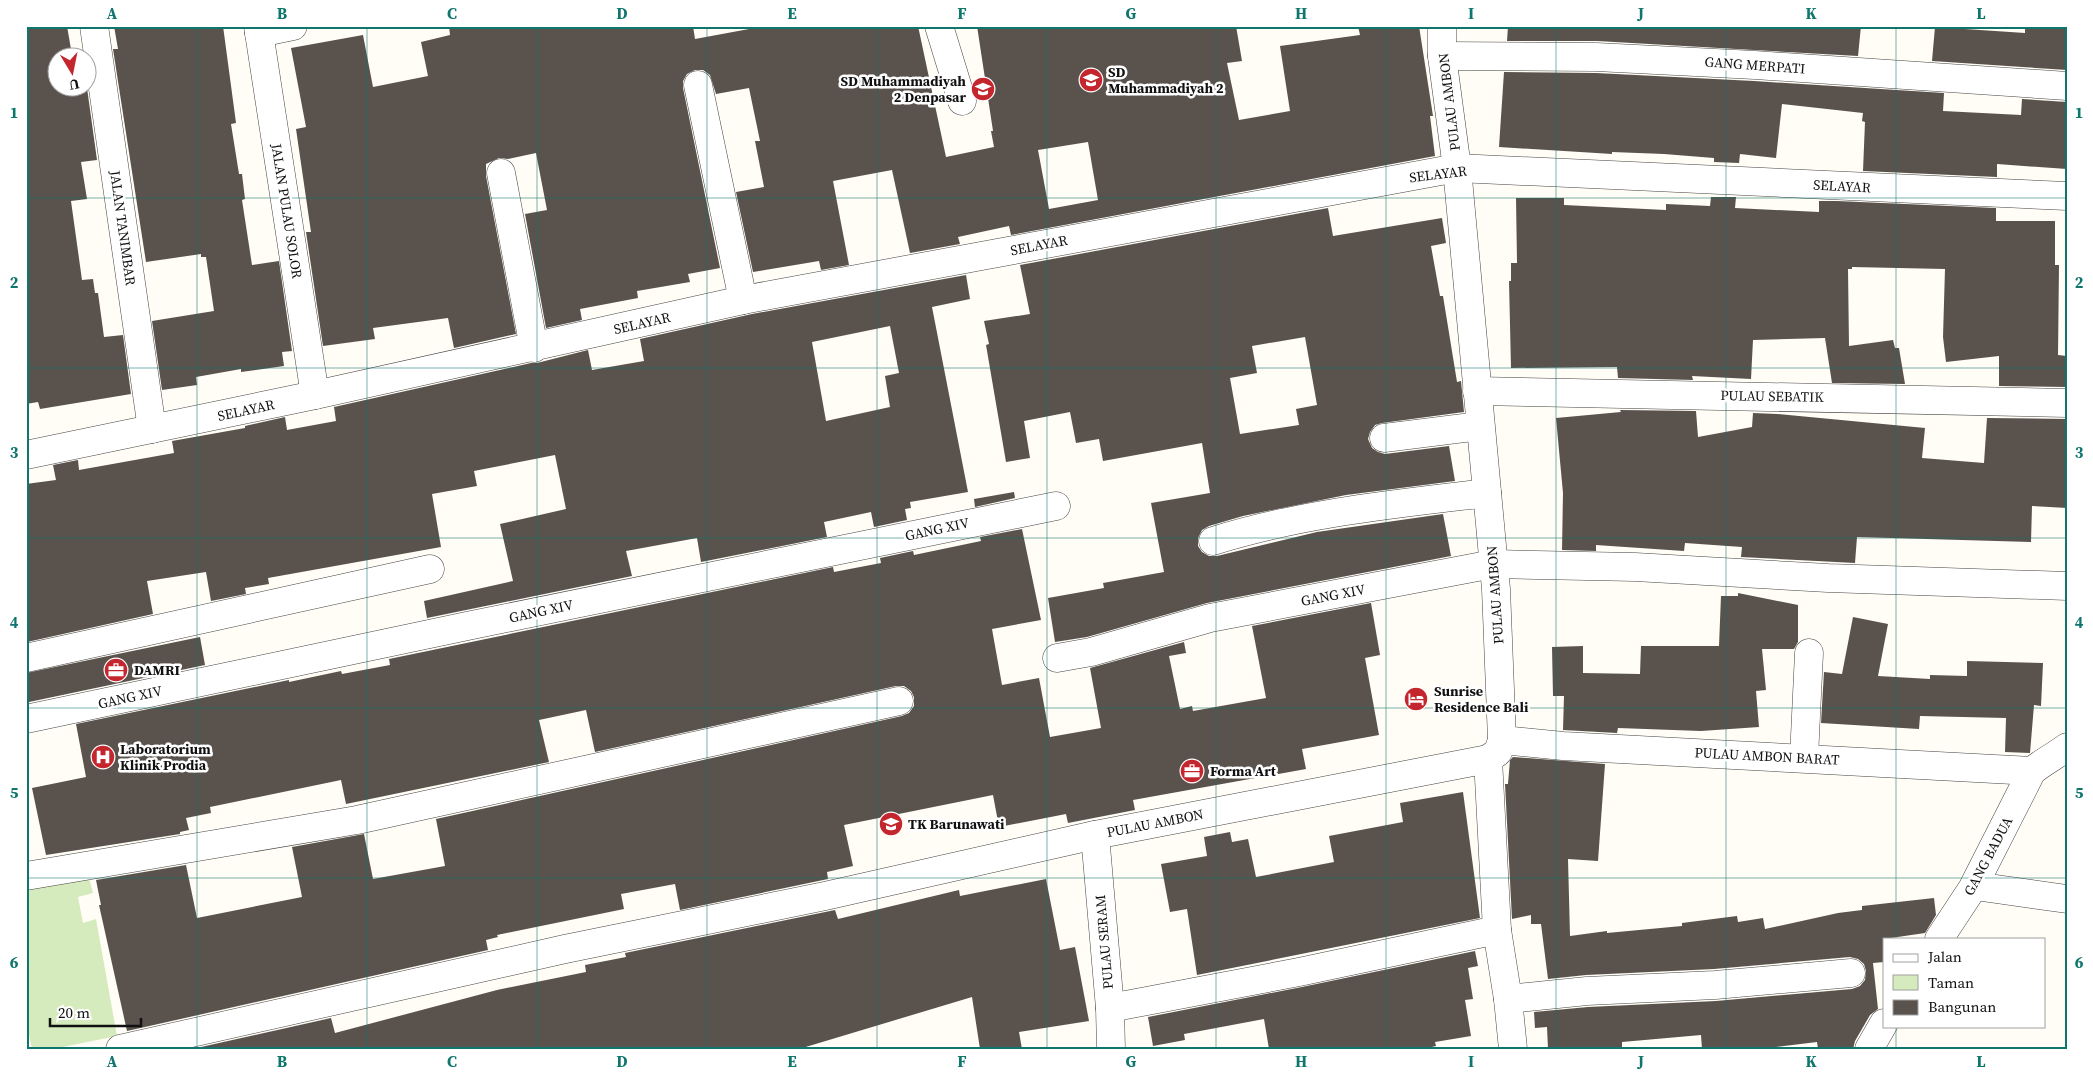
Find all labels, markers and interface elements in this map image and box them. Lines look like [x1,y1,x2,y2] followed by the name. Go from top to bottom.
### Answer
[107,2,118,24] text: A
[277,2,288,24] text: B
[447,2,457,24] text: C
[616,2,628,24] text: D
[787,2,797,24] text: E
[957,2,967,24] text: F
[1126,2,1137,24] text: G
[1295,2,1307,24] text: H
[1468,2,1474,24] text: I
[1637,2,1644,24] text: J
[1805,2,1817,24] text: K
[1976,2,1986,24] text: L
[48,48,98,98] north arrow
[1433,52,1465,152] street label: PULAU AMBON
[1704,52,1806,78] street label: GANG MERPATI
[1108,62,1224,98] place label: SD Muhammadiyah 2
[1078,67,1104,93] school or university icon: SD Muhammadiyah 2
[841,71,966,107] place label: SD Muhammadiyah 2 Denpasar
[67,74,81,96] text: U
[970,76,996,102] school or university icon: SD Muhammadiyah 2 Denpasar
[10,101,18,123] text: 1
[2075,101,2083,123] text: 1
[266,141,308,280] street label: JALAN PULAU SOLOR
[1408,161,1468,187] street label: SELAYAR
[105,168,141,287] street label: JALAN TANIMBAR
[1813,175,1871,197] street label: SELAYAR
[1009,230,1069,260] street label: SELAYAR
[10,271,19,293] text: 2
[2075,271,2084,293] text: 2
[612,307,672,339] street label: SELAYAR
[1720,385,1824,407] street label: PULAU SEBATIK
[216,394,276,426] street label: SELAYAR
[10,441,19,463] text: 3
[2075,441,2084,463] text: 3
[903,512,971,546] street label: GANG XIV
[1482,545,1508,645] street label: PULAU AMBON
[1299,579,1367,611] street label: GANG XIV
[507,594,575,628] street label: GANG XIV
[10,611,19,633] text: 4
[2075,611,2084,633] text: 4
[103,657,129,683] office icon: DAMRI
[134,660,180,680] place label: DAMRI
[96,680,164,714] street label: GANG XIV
[1434,681,1529,717] place label: Sunrise Residence Bali
[1403,686,1429,712] hotel icon: Sunrise Residence Bali
[120,739,211,775] place label: Laboratorium Klinik Prodia
[1694,742,1841,770] street label: PULAU AMBON BARAT
[90,744,116,770] hospital icon: Laboratorium Klinik Prodia
[1179,758,1205,784] office icon: Forma Art
[1210,761,1277,781] place label: Forma Art
[10,781,19,803] text: 5
[2075,781,2084,803] text: 5
[1105,804,1205,842] street label: PULAU AMBON
[878,811,904,837] school or university icon: TK Barunawati
[1959,812,2018,899] street label: GANG BADUA
[908,814,1005,834] place label: TK Barunawati
[1090,894,1118,990] street label: PULAU SERAM
[1883,938,2046,1028] legend
[1927,946,1962,967] text: Jalan
[10,951,19,973] text: 6
[2075,951,2084,973] text: 6
[1928,972,1974,993] text: Taman
[50,995,141,1027] scale bar
[1928,996,1996,1017] text: Bangunan
[58,1002,90,1023] text: 20 m
[107,1050,118,1072] text: A
[277,1050,288,1072] text: B
[447,1050,457,1072] text: C
[616,1050,628,1072] text: D
[787,1050,797,1072] text: E
[957,1050,967,1072] text: F
[1126,1050,1137,1072] text: G
[1295,1050,1307,1072] text: H
[1468,1050,1474,1072] text: I
[1637,1050,1644,1072] text: J
[1805,1050,1817,1072] text: K
[1976,1050,1986,1072] text: L

